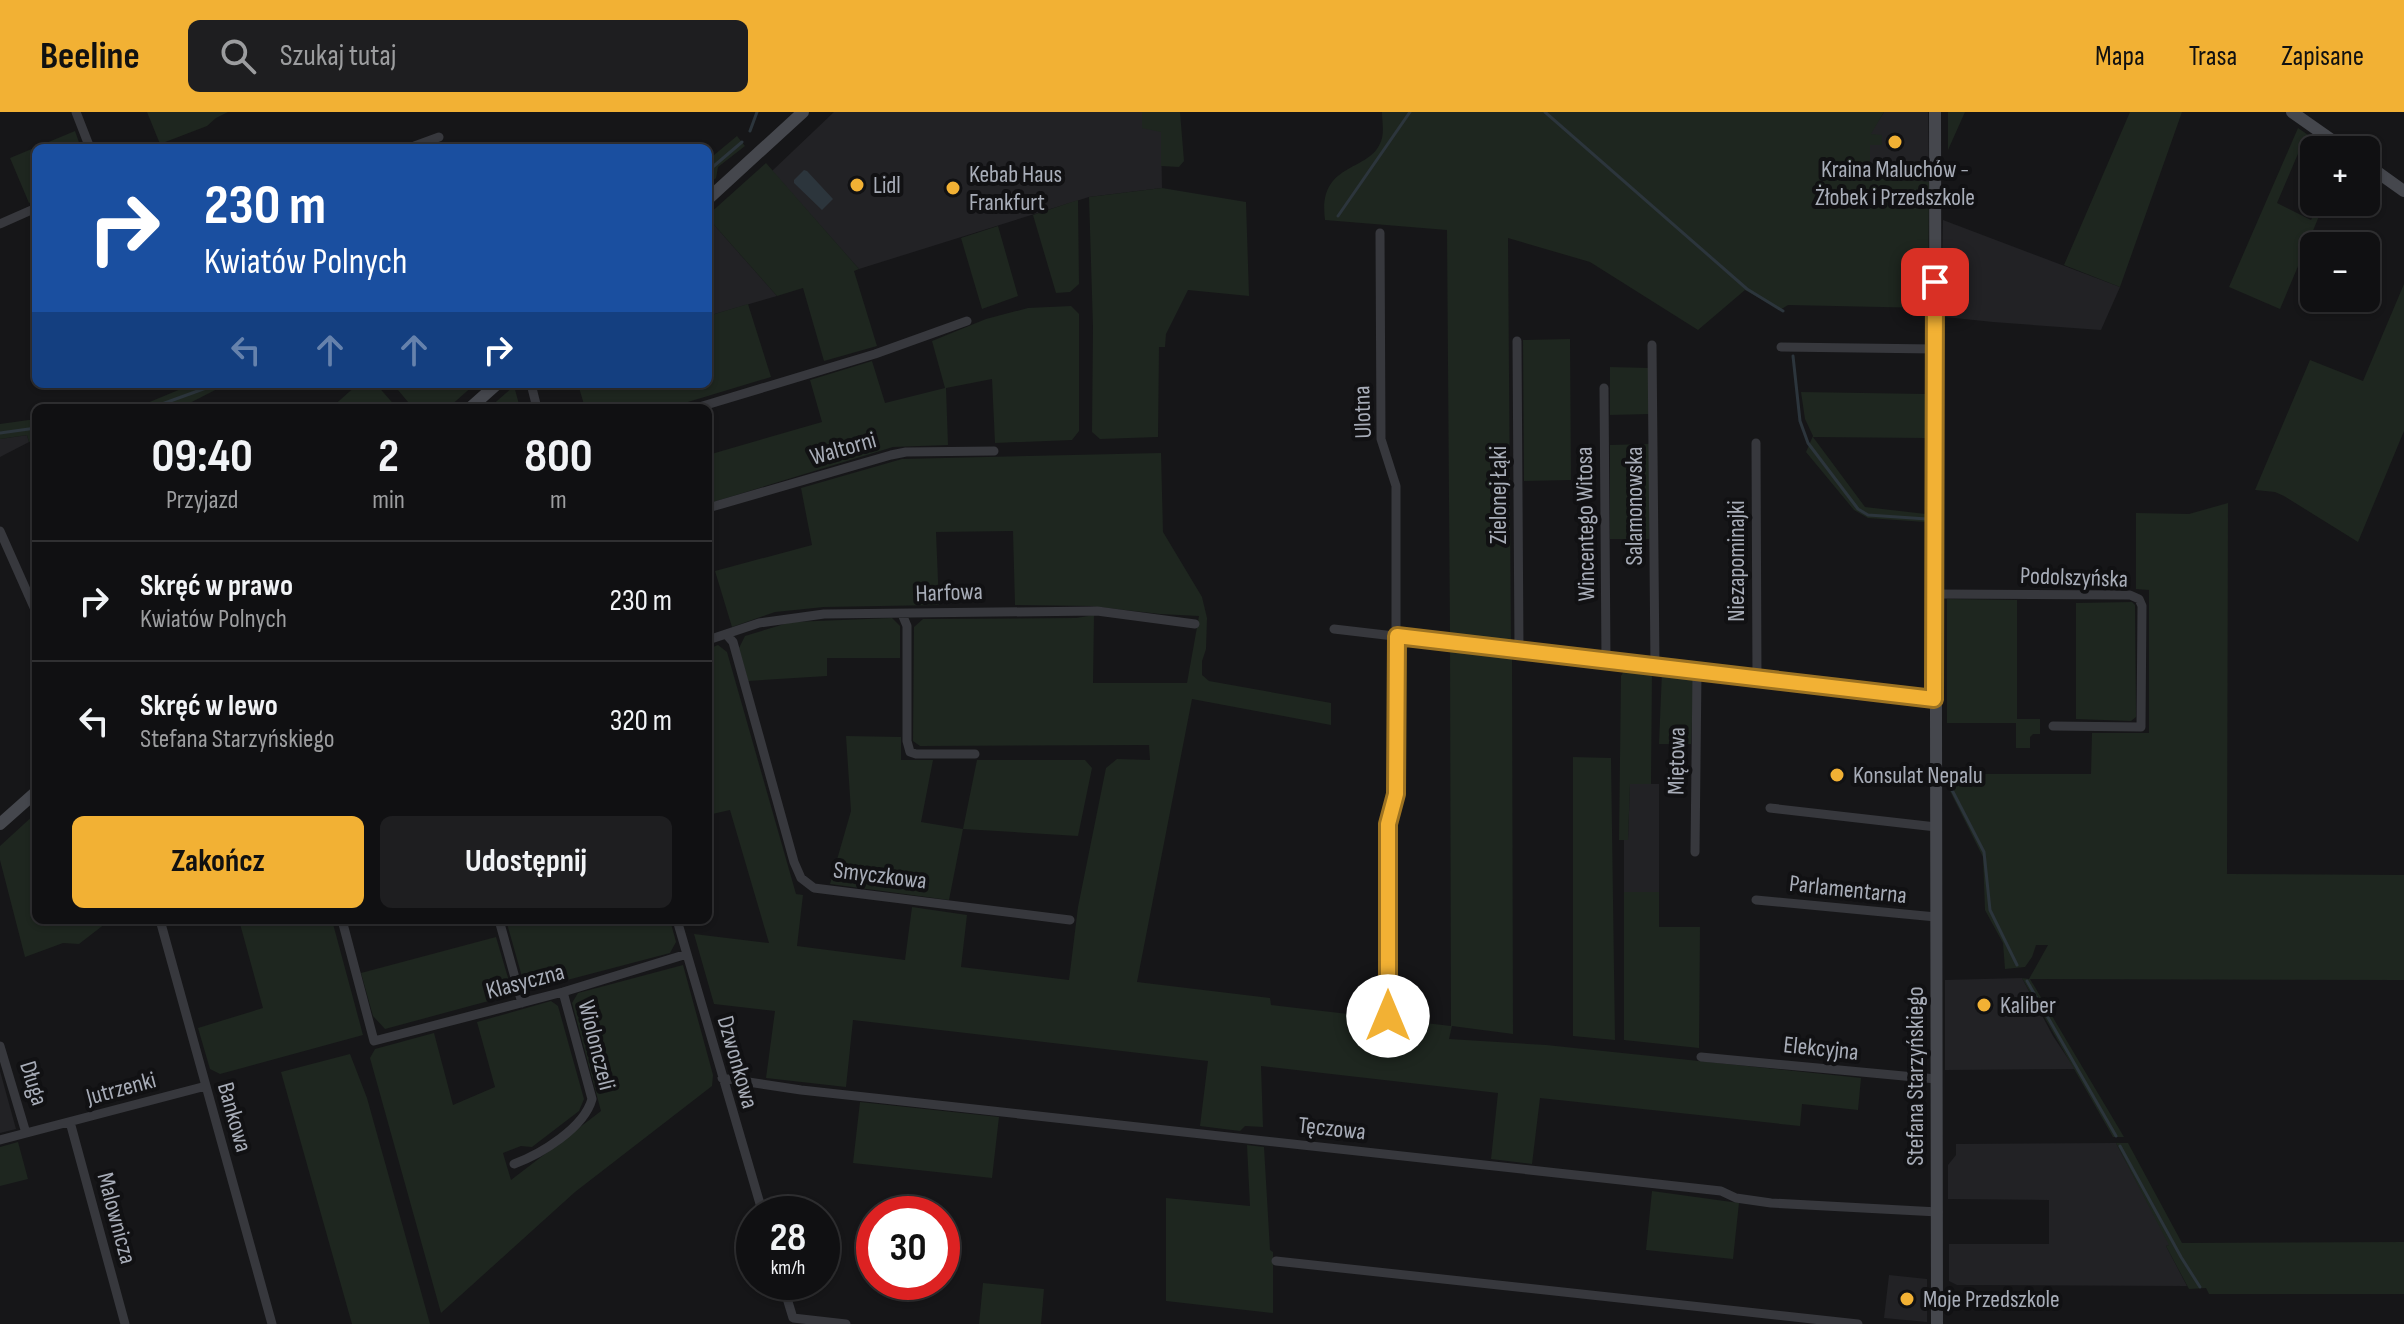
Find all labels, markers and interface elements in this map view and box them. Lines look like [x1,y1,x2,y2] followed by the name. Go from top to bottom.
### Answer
[188,20,748,92] search box
[40,34,140,79] text: Beeline
[216,34,260,78] icon: search
[280,38,396,74] text: Szukaj tutaj
[2095,40,2145,73] text: Mapa
[2189,40,2237,73] text: Trasa
[2281,40,2364,73] text: Zapisane
[1886,133,1904,151] marker: Kraina Maluchów - Żłobek i Przedszkole
[2300,136,2380,312] map controls
[2300,136,2380,216] button: +
[1815,155,1975,212] place label: Kraina Maluchów - Żłobek i Przedszkole
[969,160,1062,217] place label: Kebab Haus Frankfurt
[873,171,901,200] place label: Lidl
[204,173,326,240] text: 230 m
[72,176,176,280] icon: right
[848,176,866,194] marker: Lidl
[944,179,962,197] marker: Kebab Haus Frankfurt
[2300,232,2380,312] button: −
[204,241,408,284] text: Kwiatów Polnych
[1901,248,1969,316] pin
[1913,260,1957,304] icon: arrive
[224,328,268,372] icon: left
[308,328,352,372] icon: ahead
[392,328,436,372] icon: ahead
[476,328,520,372] icon: right
[1347,385,1378,439] street label: Ulotna
[807,425,880,472] street label: Waltorni
[151,428,253,485] text: 09:40
[378,428,399,485] text: 2
[524,428,593,485] text: 800
[1484,446,1513,544] street label: Zielonej Łąki
[1570,446,1601,602] street label: Wincentego Witosa
[1620,446,1649,566] street label: Salamonowska
[166,485,238,516] text: Przyjazd
[372,485,405,516] text: min
[550,485,567,516] text: m
[1722,500,1751,622] street label: Niezapominajki
[2019,561,2129,594] street label: Podolszyńska
[140,568,293,604] text: Skręć w prawo
[915,577,983,608] street label: Harfowa
[72,579,116,623] icon: right
[610,583,672,619] text: 230 m
[140,604,287,635] text: Kwiatów Polnych
[140,688,278,724] text: Skręć w lewo
[72,699,116,743] icon: left
[610,703,672,739] text: 320 m
[140,724,334,755] text: Stefana Starzyńskiego
[1661,727,1692,795] street label: Miętowa
[1853,761,1983,790] place label: Konsulat Nepalu
[1828,766,1846,784] marker: Konsulat Nepalu
[72,816,364,908] button: Zakończ
[380,816,672,908] button: Udostępnij
[832,855,928,896] street label: Smyczkowa
[1788,869,1908,910] street label: Parlamentarna
[483,957,567,1006] street label: Klasyczna
[1346,974,1430,1058] position arrow
[1901,986,1930,1166] street label: Stefana Starzyńskiego
[2000,991,2056,1020] place label: Kaliber
[1975,996,1993,1014] marker: Kaliber
[571,997,622,1093] street label: Wiolonczeli
[710,1013,765,1112] street label: Dzwonkowa
[1782,1030,1860,1067] street label: Elekcyjna
[13,1057,54,1109] street label: Długa
[82,1065,159,1112] street label: Jutrzenki
[211,1079,258,1155] street label: Bankowa
[1297,1111,1367,1146] street label: Tęczowa
[90,1169,143,1267] street label: Malownicza
[856,1196,960,1300] speed limit sign: 30
[770,1214,806,1262] text: 28
[771,1256,805,1280] text: km/h
[1923,1285,2060,1314] place label: Moje Przedszkole
[1898,1290,1916,1308] marker: Moje Przedszkole

